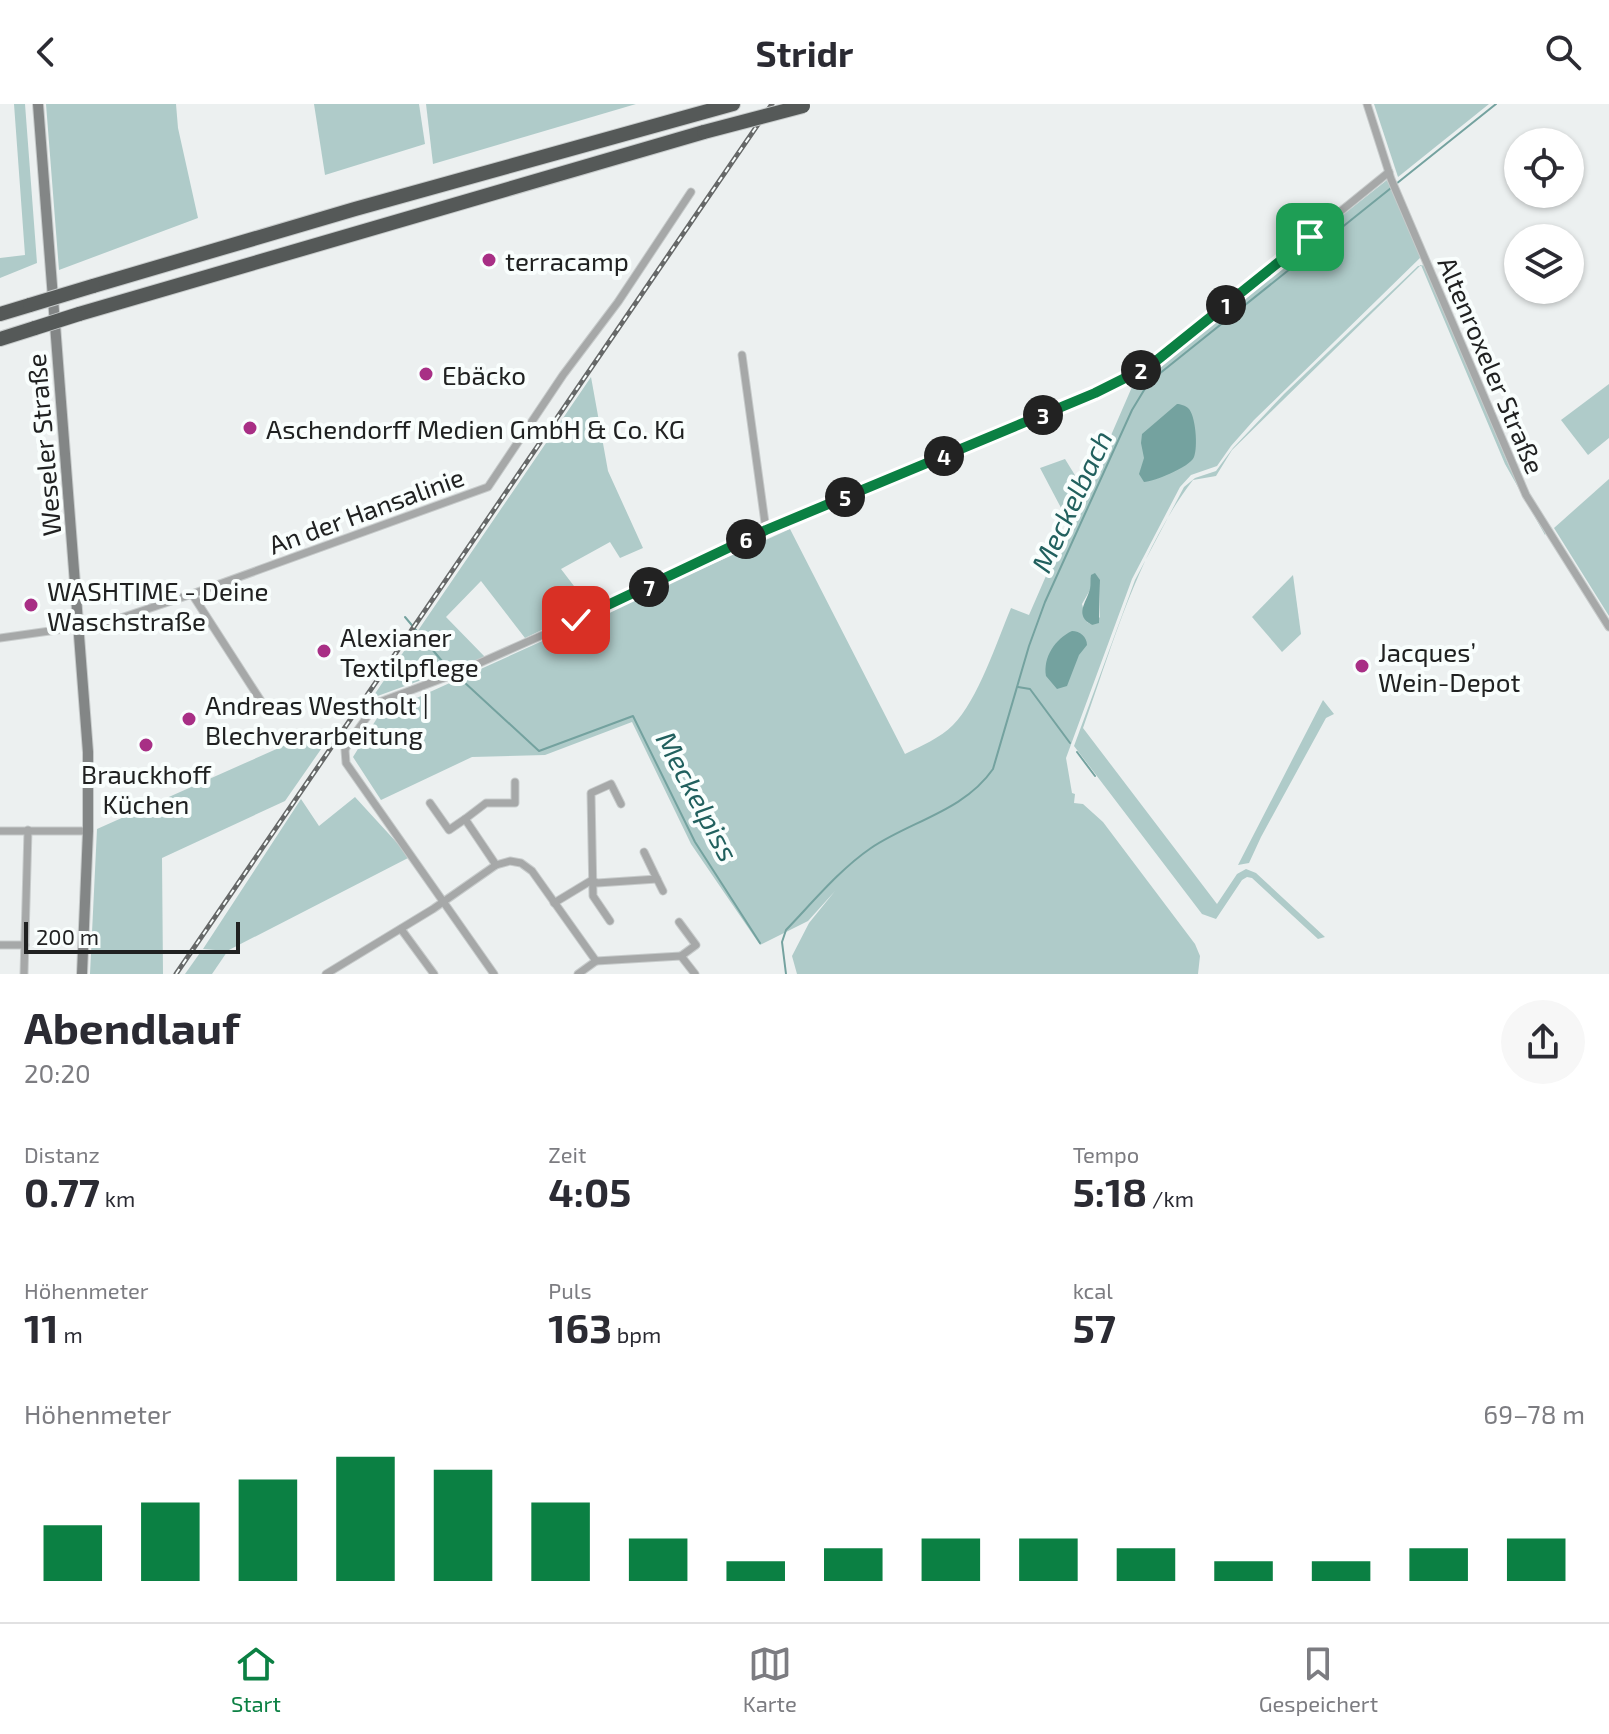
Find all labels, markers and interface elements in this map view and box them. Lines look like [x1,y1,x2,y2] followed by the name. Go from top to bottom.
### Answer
[24,30,68,74] icon: back
[1541,30,1585,74] icon: search
[756,31,853,74] text: Stridr
[1504,128,1584,304] map controls
[1504,128,1584,208] button: locate
[1276,203,1344,271] pin
[1288,215,1332,259] icon: arrive
[1504,224,1584,304] button: layers
[505,245,629,276] place label: terracamp
[480,251,498,269] marker: terracamp
[1432,252,1552,478] street label: Altenroxeler Straße
[1206,285,1246,325] pin: 1
[1221,292,1231,318] text: 1
[1121,350,1161,390] pin: 2
[20,352,66,538] street label: Weseler Straße
[1135,357,1147,383] text: 2
[442,359,526,390] place label: Ebäcko
[417,365,435,383] marker: Ebäcko
[1023,395,1063,435] pin: 3
[1037,402,1049,428] text: 3
[266,413,685,444] place label: Aschendorff Medien GmbH & Co. KG
[241,419,259,437] marker: Aschendorff Medien GmbH & Co. KG
[1023,425,1119,577] water label: Meckelbach
[924,436,964,476] pin: 4
[937,443,951,469] text: 4
[264,460,468,560] street label: An der Hansalinie
[825,477,865,517] pin: 5
[839,484,851,510] text: 5
[726,519,766,559] pin: 6
[740,526,752,552] text: 6
[629,567,669,607] pin: 7
[643,574,655,600] text: 7
[47,575,269,636] place label: WASHTIME - Deine Waschstraße
[542,586,610,654] pin
[22,596,40,614] marker: WASHTIME - Deine Waschstraße
[554,598,598,642] icon: check
[340,621,479,682] place label: Alexianer Textilpflege
[1378,636,1520,697] place label: Jacques’ Wein-Depot
[315,642,333,660] marker: Alexianer Textilpflege
[1353,657,1371,675] marker: Jacques’ Wein-Depot
[205,689,429,750] place label: Andreas Westholt | Blechverarbeitung
[180,710,198,728] marker: Andreas Westholt | Blechverarbeitung
[650,725,746,867] water label: Meckelpiss
[137,736,155,754] marker: Brauckhoff Küchen
[81,758,211,819] place label: Brauckhoff Küchen
[24,918,240,954] scale bar
[36,923,99,949] text: 200 m
[24,1000,240,1053] text: Abendlauf
[1501,1000,1585,1084] button: share
[24,1057,91,1088] text: 20:20
[24,1141,100,1167] text: Distanz
[548,1141,586,1167] text: Zeit
[1073,1141,1139,1167] text: Tempo
[24,1167,100,1215] text: 0.77
[548,1167,631,1215] text: 4:05
[1073,1167,1147,1215] text: 5:18
[100,1185,135,1211] text: km
[1147,1185,1194,1211] text: /km
[24,1277,149,1303] text: Höhenmeter
[548,1277,592,1303] text: Puls
[1073,1277,1113,1303] text: kcal
[24,1303,59,1351] text: 11
[548,1303,612,1351] text: 163
[1073,1303,1116,1351] text: 57
[59,1321,83,1347] text: m
[612,1321,661,1347] text: bpm
[24,1398,171,1429] text: Höhenmeter
[1483,1398,1585,1429] text: 69–78 m
[231,1642,281,1716] tab: Start
[743,1642,797,1716] tab: Karte
[1259,1642,1378,1716] tab: Gespeichert

